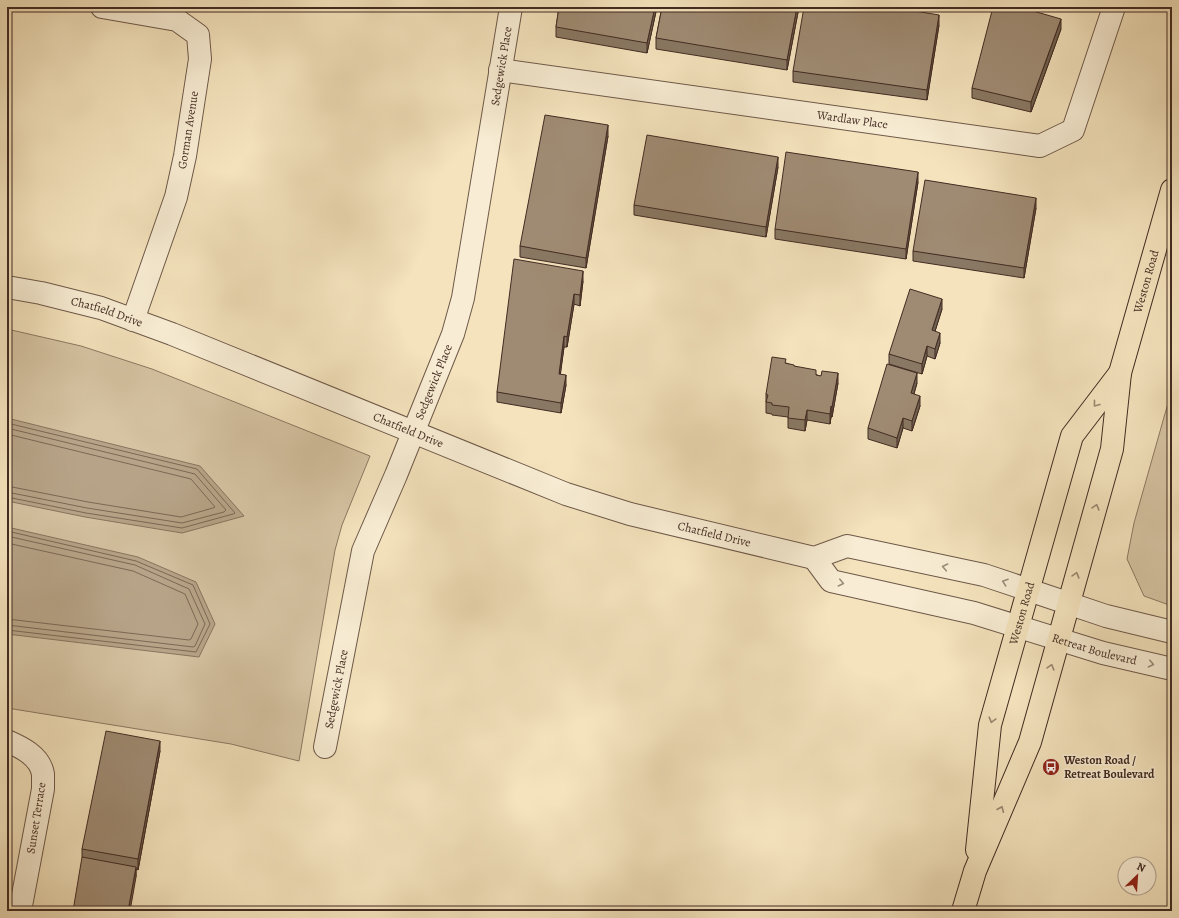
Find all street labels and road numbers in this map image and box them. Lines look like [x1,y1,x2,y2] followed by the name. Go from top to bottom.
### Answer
[487,25,516,107] street label: Sedgewick Place
[174,90,202,170] street label: Gorman Avenue
[815,107,889,133] street label: Wardlaw Place
[1129,248,1163,315] street label: Weston Road
[69,293,145,331] street label: Chatfield Drive
[411,342,456,422] street label: Sedgewick Place
[371,408,446,451] street label: Chatfield Drive
[676,518,753,551] street label: Chatfield Drive
[1005,579,1038,647] street label: Weston Road
[1050,630,1139,669] street label: Retreat Boulevard
[321,648,352,730] street label: Sedgewick Place
[22,781,50,855] street label: Sunset Terrace

